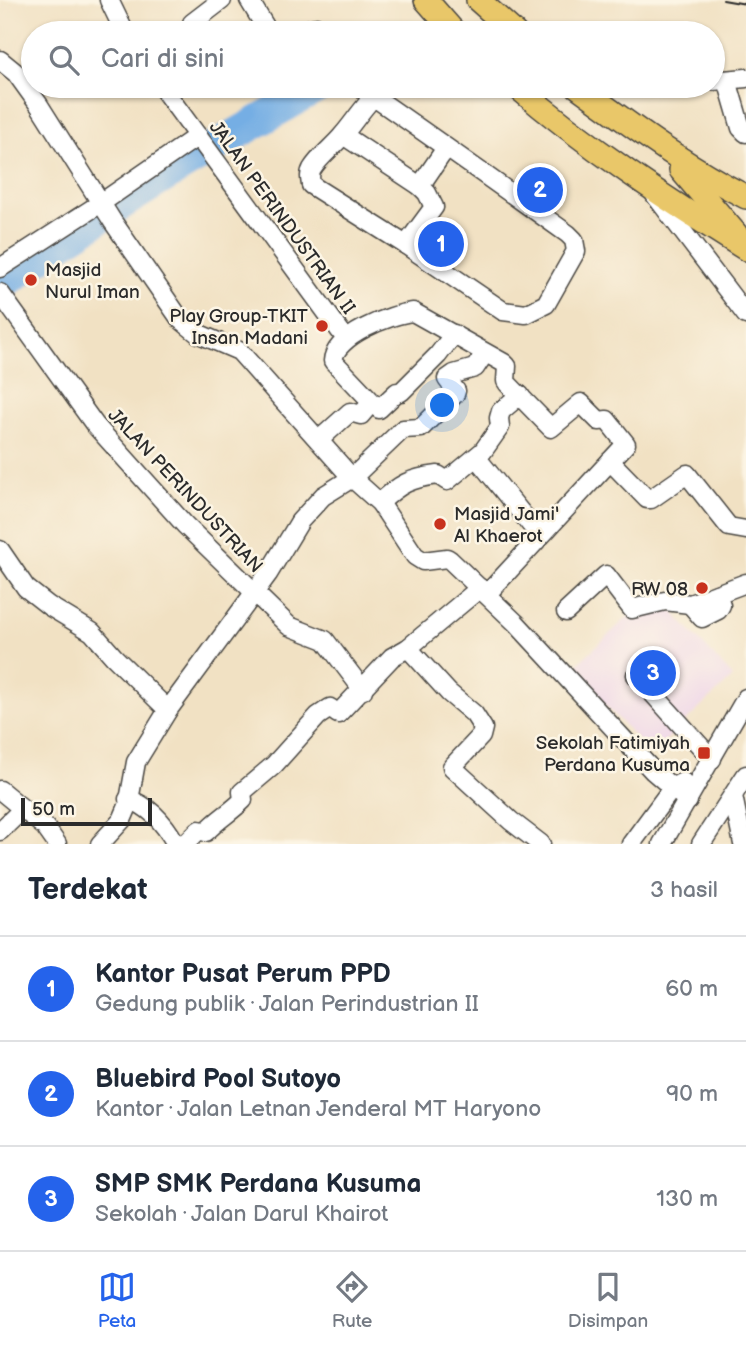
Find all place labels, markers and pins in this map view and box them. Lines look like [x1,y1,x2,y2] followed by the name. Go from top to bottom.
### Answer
[517,164,563,216] pin: 2
[418,218,464,270] pin: 1
[45,259,140,304] place label: Masjid Nurul Iman
[23,272,39,288] marker: Masjid Nurul Iman
[169,305,309,350] place label: Play Group-TKIT Insan Madani
[314,318,330,334] marker: Play Group-TKIT Insan Madani
[454,503,559,548] place label: Masjid Jami' Al Khaerot
[432,516,448,532] marker: Masjid Jami' Al Khaerot
[631,578,688,601] place label: RW 08
[694,580,710,596] marker: RW 08
[630,647,676,699] pin: 3
[536,732,690,777] place label: Sekolah Fatimiyah Perdana Kusuma
[696,745,712,761] marker: Sekolah Fatimiyah Perdana Kusuma

